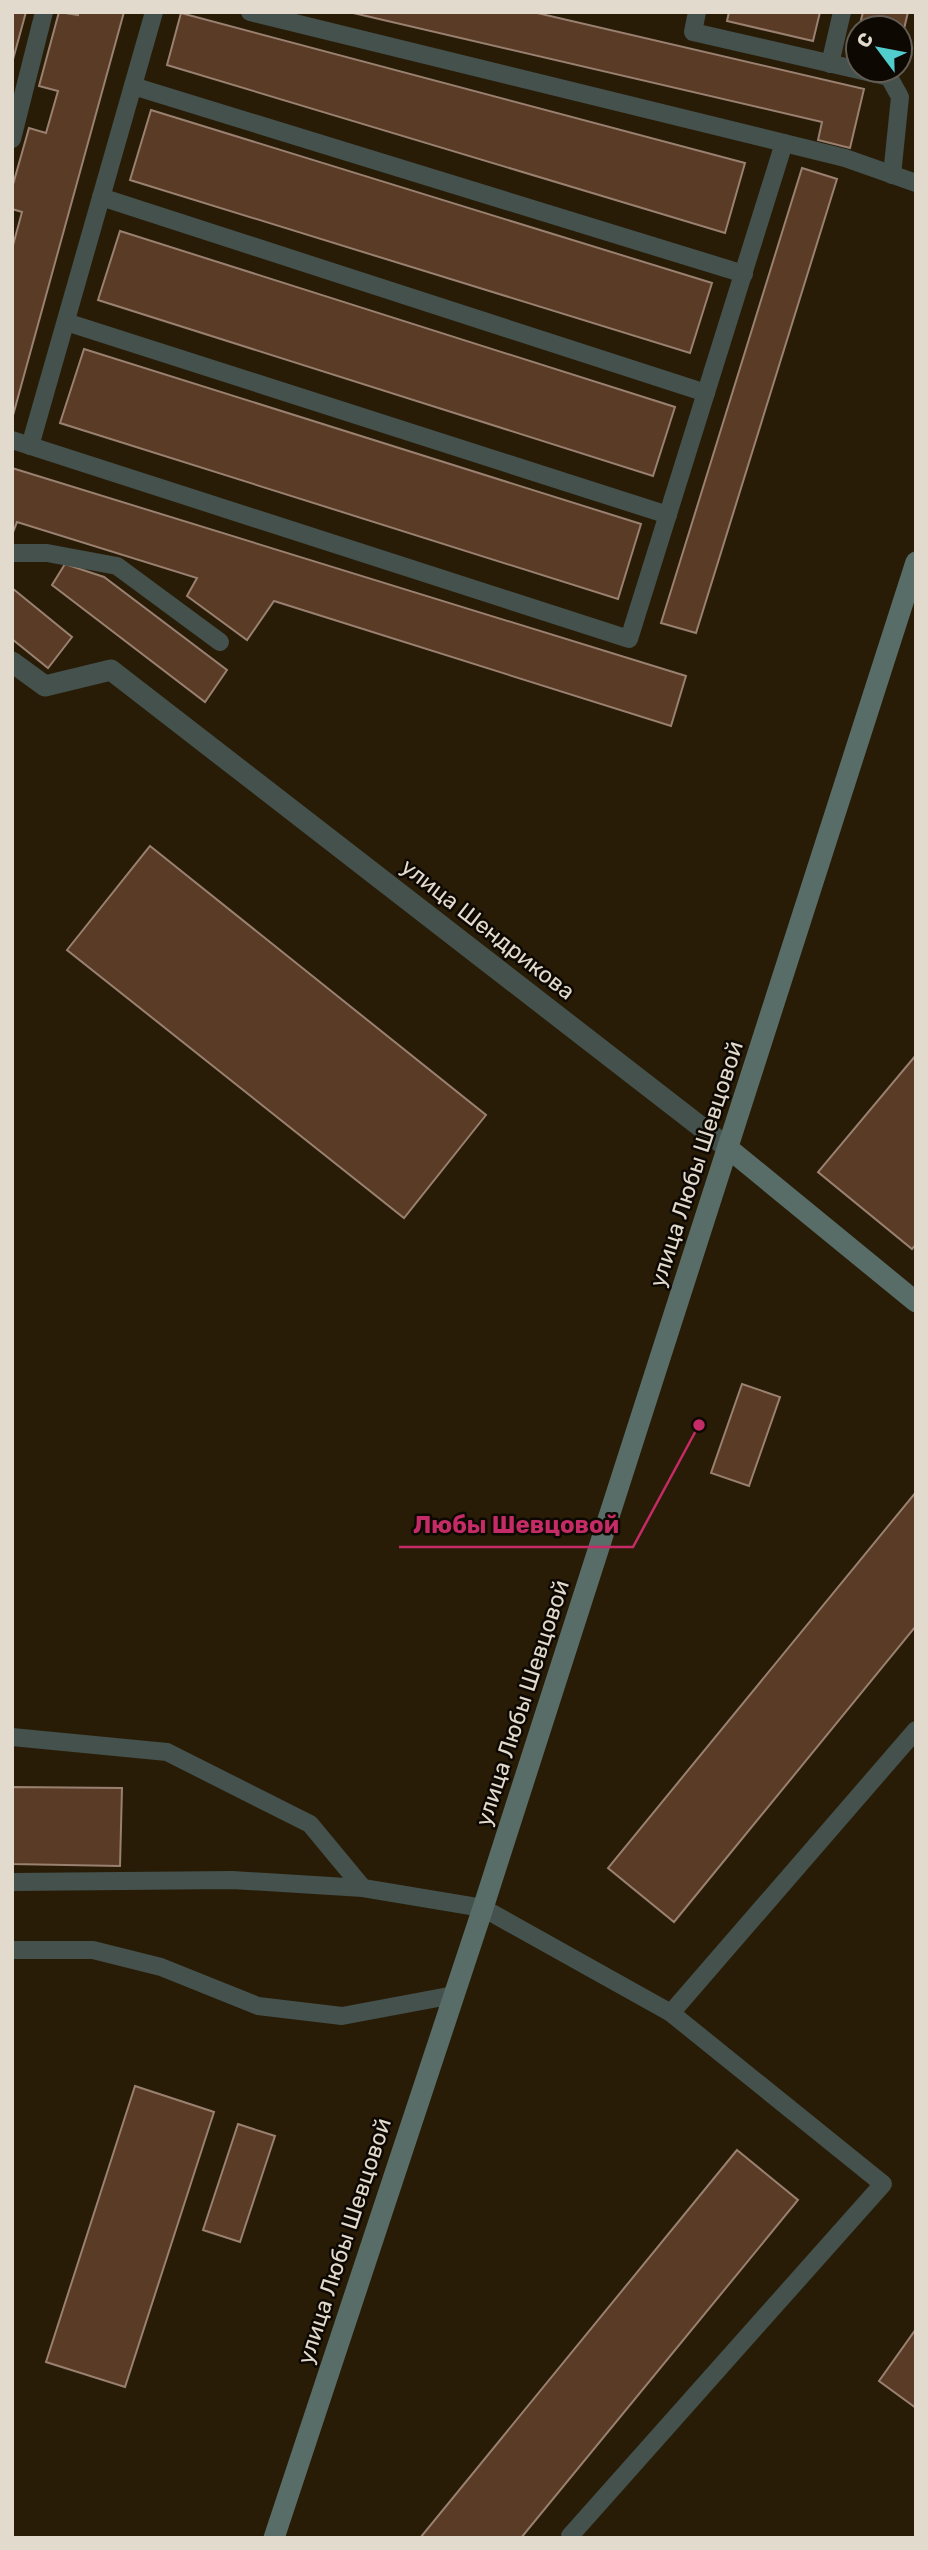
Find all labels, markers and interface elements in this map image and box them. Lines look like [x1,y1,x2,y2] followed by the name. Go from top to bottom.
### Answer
[844,14,914,84] north arrow
[852,29,878,52] text: С
[396,852,580,1006] street label: улица Шендрикова
[643,1038,749,1290] street label: улица Любы Шевцовой
[399,1502,633,1547] callout: Любы Шевцовой
[413,1511,619,1539] text: Любы Шевцовой
[469,1577,575,1829] street label: улица Любы Шевцовой
[291,2115,397,2367] street label: улица Любы Шевцовой

